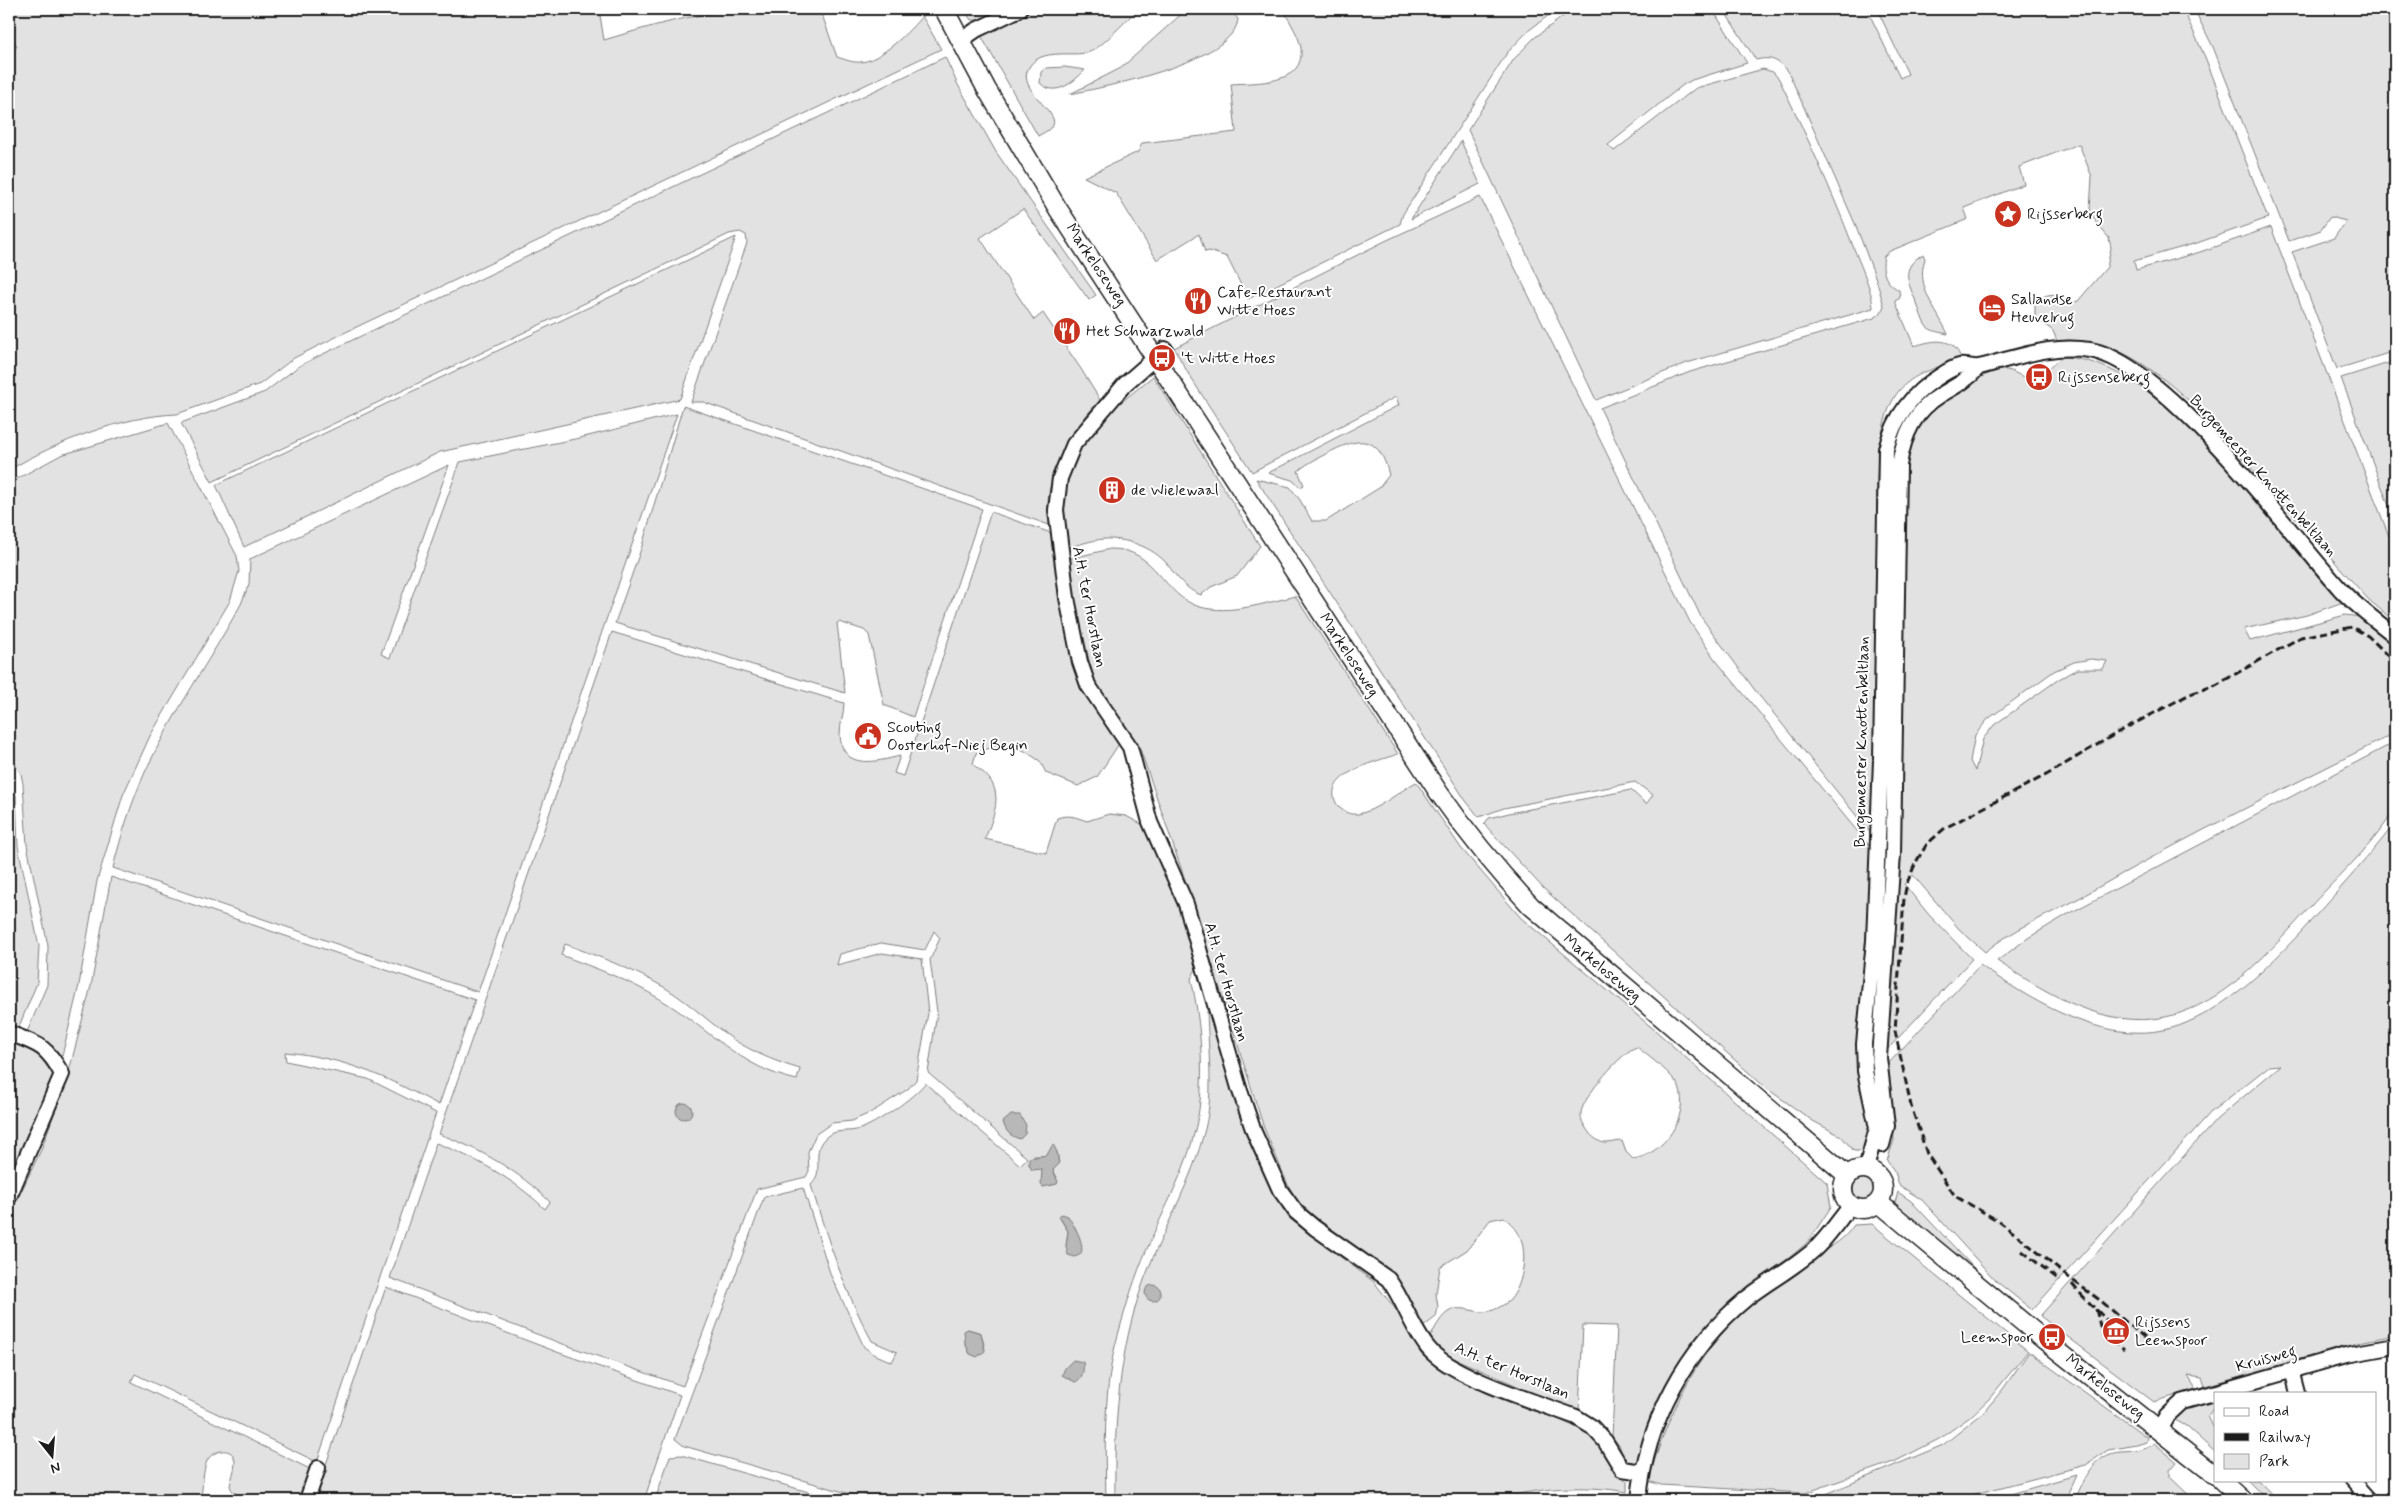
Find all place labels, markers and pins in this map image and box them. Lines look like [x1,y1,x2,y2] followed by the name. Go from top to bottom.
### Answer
[1993,199,2023,229] place icon: Rijsserberg
[2027,204,2103,226] place label: Rijsserberg
[1217,282,1333,321] place label: Cafe-Restaurant Witte Hoes
[1183,286,1213,316] restaurant icon: Cafe-Restaurant Witte Hoes
[2011,289,2075,329] place label: Sallandse Heuvelrug
[1977,293,2007,323] hotel icon: Sallandse Heuvelrug
[1052,316,1082,346] restaurant icon: Het Schwarzwald
[1086,321,1204,342] place label: Het Schwarzwald
[1147,343,1177,373] bus stop icon: 't Witte Hoes
[1181,348,1275,369] place label: 't Witte Hoes
[2024,362,2054,392] bus stop icon: Rijssenseberg
[2058,367,2150,389] place label: Rijssenseberg
[1097,475,1127,505] building icon: de Wielewaal
[1131,480,1219,501] place label: de Wielewaal
[887,717,1028,756] place label: Scouting Oosterhof-Niej Begin
[853,721,883,751] public building icon: Scouting Oosterhof-Niej Begin
[2135,1312,2208,1351] place label: Rijssens Leemspoor
[2101,1316,2131,1346] museum icon: Rijssens Leemspoor
[2037,1322,2067,1352] bus stop icon: Leemspoor
[1961,1327,2033,1348] place label: Leemspoor

